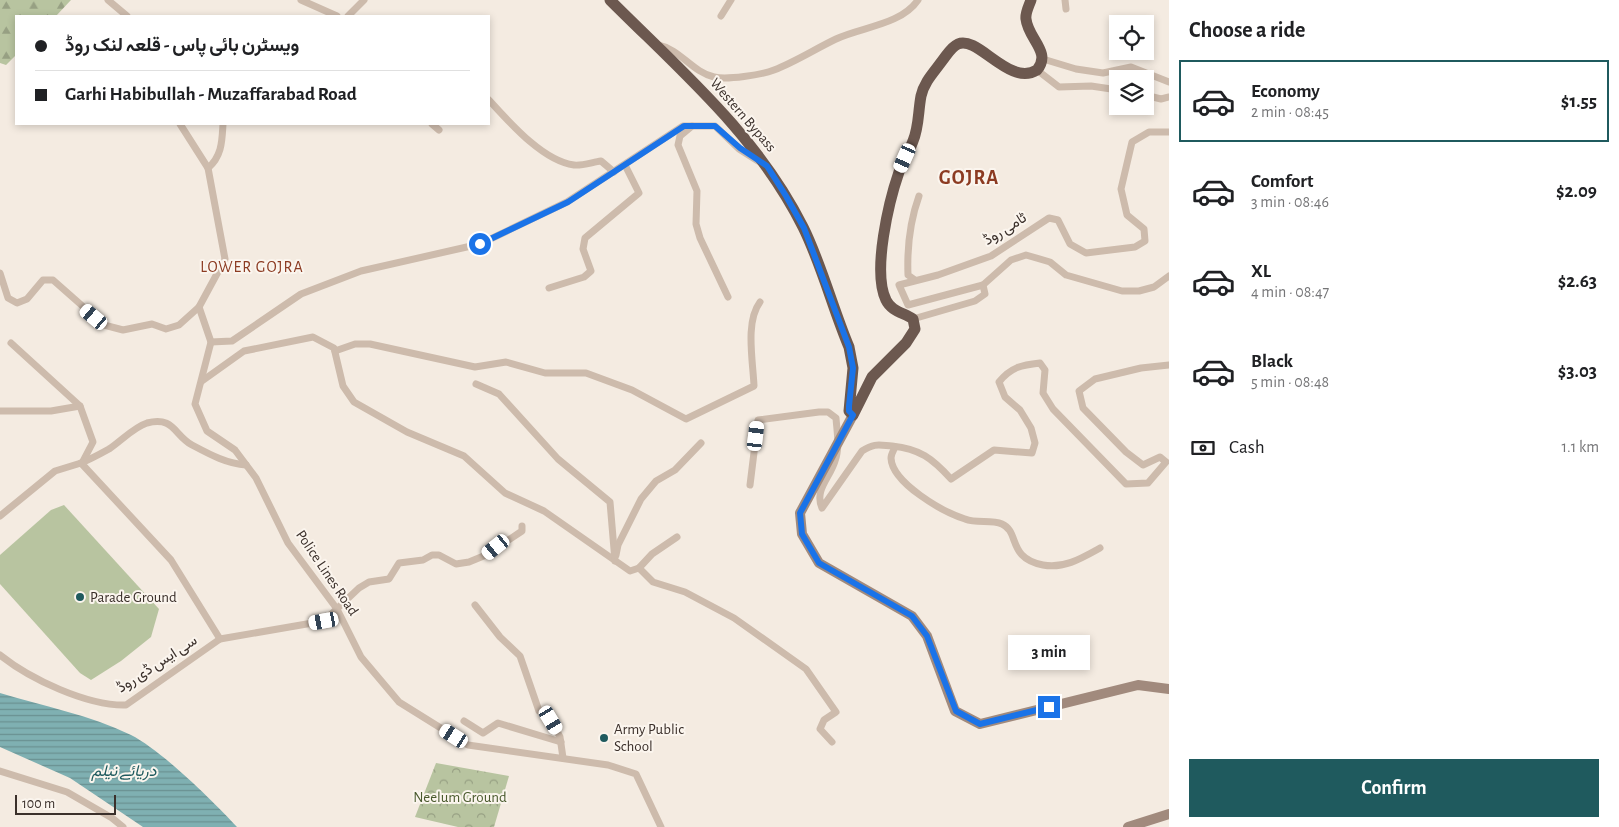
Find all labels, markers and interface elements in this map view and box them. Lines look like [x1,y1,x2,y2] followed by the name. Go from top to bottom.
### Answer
[1109,15,1154,115] map controls
[1109,15,1154,60] button: locate
[1189,19,1305,41] text: Choose a ride
[65,36,299,55] text: ویسٹرن بائی پاس - قلعہ لنک روڈ
[1109,70,1154,115] button: layers
[707,75,779,155] street label: Western Bypass
[1191,79,1236,124] icon: car
[1251,82,1320,101] text: Economy
[65,85,357,104] text: Garhi Habibullah - Muzaffarabad Road
[1561,92,1597,111] text: $1.55
[1251,104,1329,120] text: 2 min · 08:45
[892,141,917,175] car
[939,168,999,188] district label: GOJRA
[1191,169,1236,214] icon: car
[1251,172,1313,191] text: Comfort
[1556,182,1597,201] text: $2.09
[1251,194,1329,210] text: 3 min · 08:46
[980,209,1031,250] street label: ٹامی روڈ
[469,233,491,255] route start
[200,259,304,275] district label: LOWER GOJRA
[1191,259,1236,304] icon: car
[1251,262,1271,281] text: XL
[1558,272,1597,291] text: $2.63
[1251,284,1329,300] text: 4 min · 08:47
[77,302,110,332] car
[1191,349,1236,394] icon: car
[1251,352,1293,371] text: Black
[1558,362,1597,381] text: $3.03
[1251,374,1329,390] text: 5 min · 08:48
[746,420,765,452] car
[1189,434,1217,462] icon: cash
[1229,438,1265,457] text: Cash
[1562,439,1599,455] text: 1.1 km
[293,528,361,619] street label: Police Lines Road
[479,532,512,562] car
[90,590,177,605] place label: Parade Ground
[74,591,86,603] marker: Parade Ground
[307,611,340,631] car
[114,632,201,697] street label: سی ایس ڈی روڈ
[1008,634,1090,670] callout: 3 min
[1032,644,1066,660] text: 3 min
[1038,696,1060,718] route end
[536,703,565,737] car
[437,722,470,750] car
[614,722,684,754] place label: Army Public School
[598,732,610,744] marker: Army Public School
[1189,759,1599,817] button: Confirm
[91,763,157,781] water label: دریائے نیلم
[413,790,507,805] park label: Neelum Ground
[15,792,116,815] scale bar
[22,797,55,811] text: 100 m

